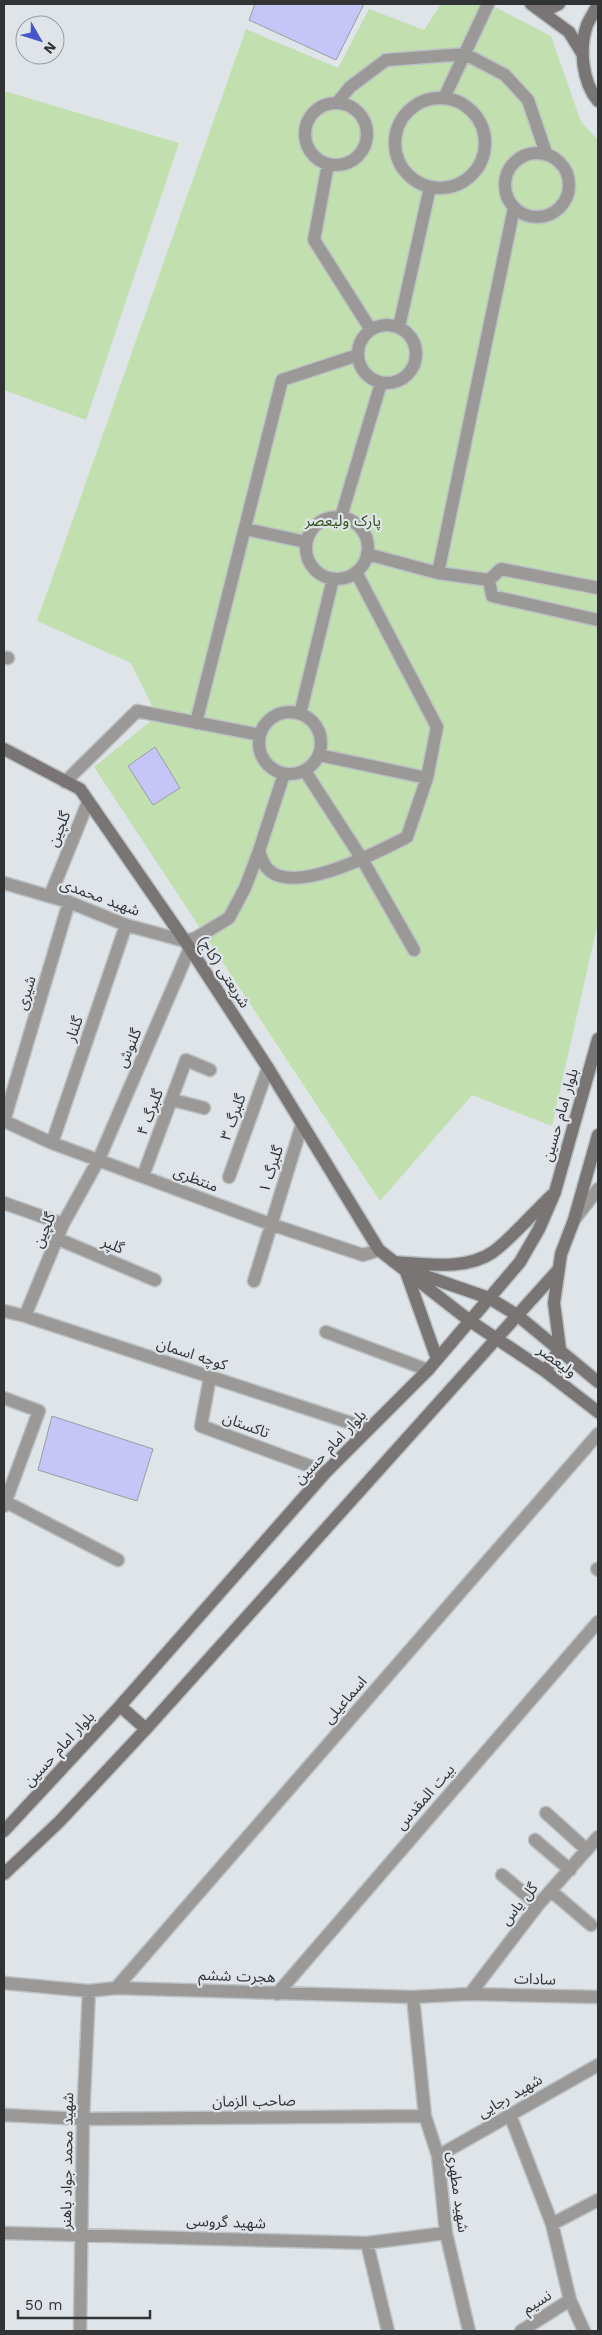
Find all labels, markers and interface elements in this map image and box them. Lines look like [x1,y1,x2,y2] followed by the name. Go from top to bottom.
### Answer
[15,15,65,65] north arrow
[41,39,60,57] text: N
[304,512,381,531] park label: پارک ولیعصر
[44,808,76,850] street label: گلچین
[58,874,143,920] street label: شهید محمدی
[192,933,254,1013] street label: شریعتی (کاج)
[12,974,40,1012] street label: شیری
[61,1013,87,1045] street label: گلنار
[113,1025,146,1070] street label: گلنوش
[538,1066,584,1164] street label: بلوار امام حسین
[133,1086,167,1138] street label: گلبرگ ۴
[216,1091,250,1143] street label: گلبرگ ۳
[255,1143,287,1195] street label: گلبرگ ۱
[171,1162,221,1196] street label: منتظری
[29,1209,61,1251] street label: گلچین
[98,1232,127,1259] street label: گلپر
[154,1334,230,1375] street label: کوچه اسمان
[533,1340,580,1381] street label: ولیعصر
[290,1406,371,1489] street label: بلوار امام حسین
[220,1408,272,1442] street label: تاکستان
[319,1673,371,1727] street label: اسماعیلی
[20,1708,100,1792] street label: بلوار امام حسین
[392,1761,458,1833] street label: بیت المقدس
[497,1879,542,1929] street label: گل یاس
[198,1966,276,1988] street label: هجرت ششم
[514,1969,556,1989] street label: سادات
[474,2070,546,2122] street label: شهید رجایی
[212,2091,296,2111] street label: صاحب الزمان
[57,2092,77,2231] street label: شهید محمد جواد باهنر
[443,2150,473,2234] street label: شهید مطهری
[186,2212,266,2232] street label: شهید گروسی
[519,2286,556,2320] street label: نسیم
[18,2288,150,2320] scale bar
[25,2296,62,2314] text: 50 m

